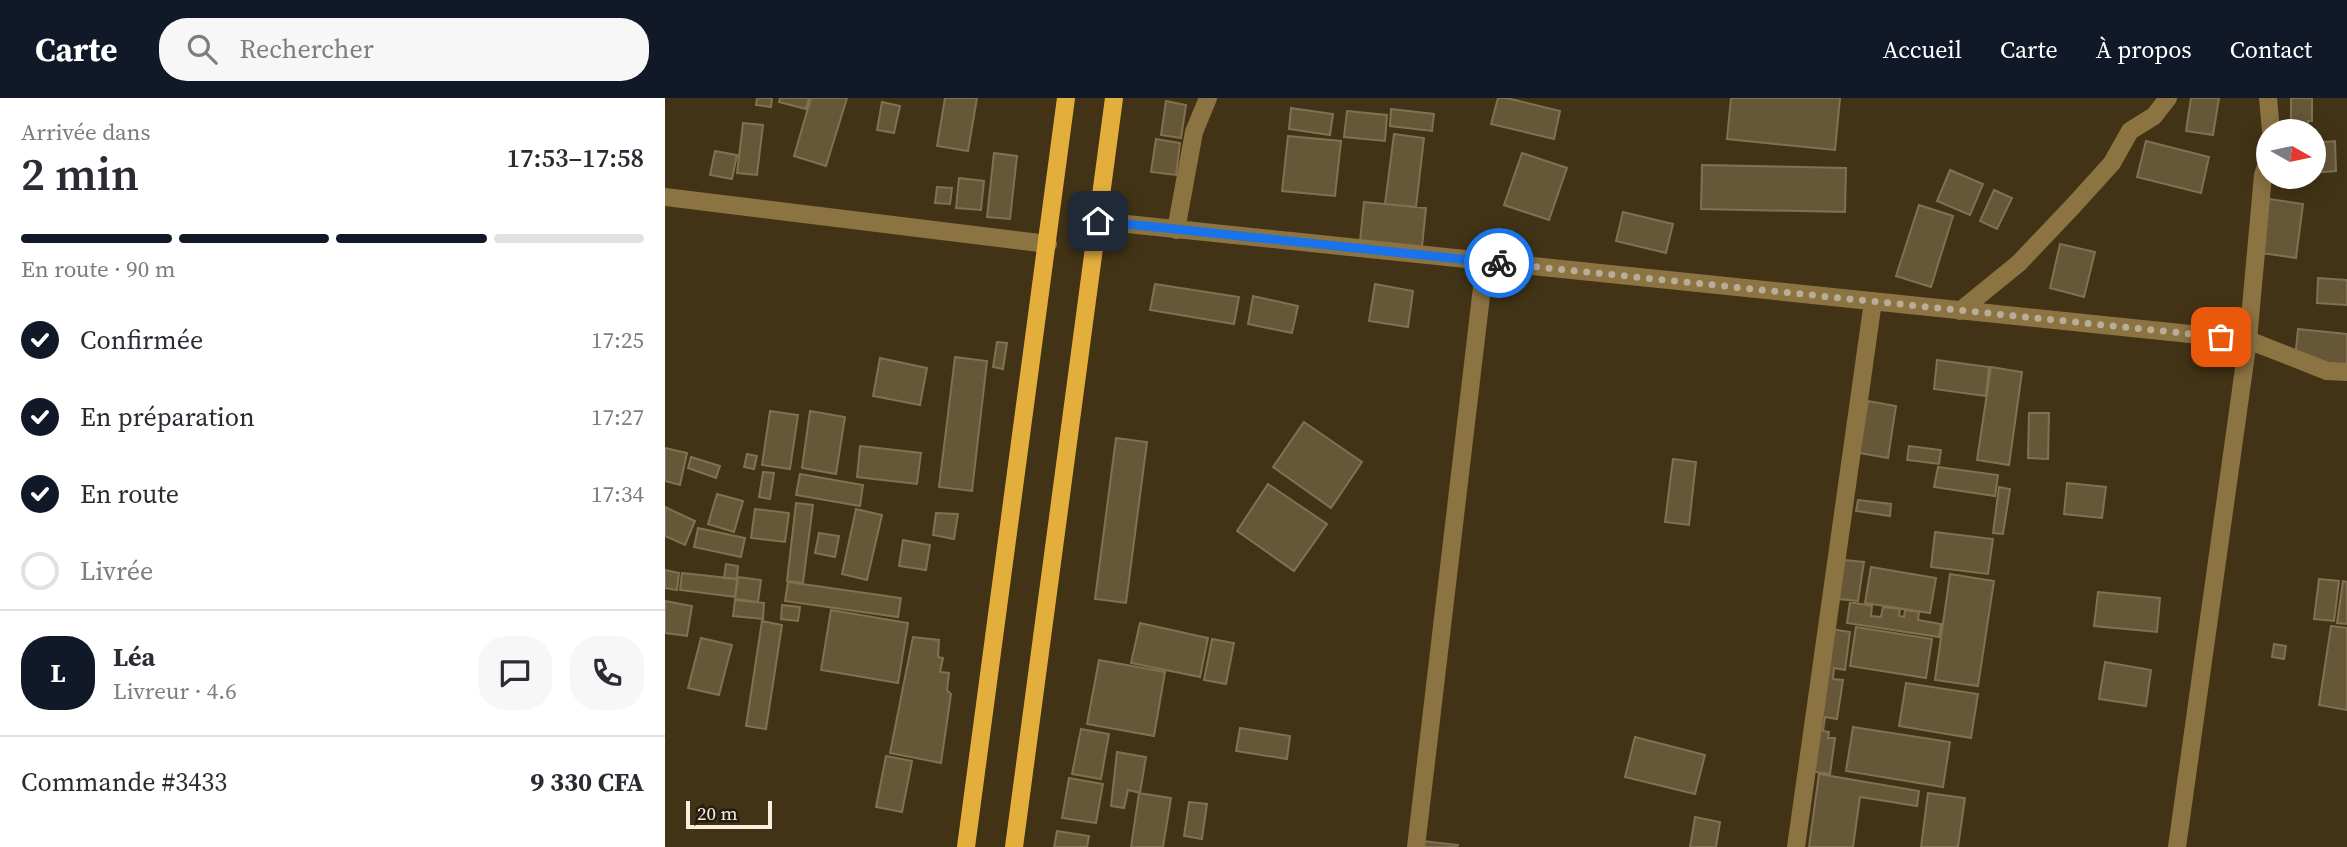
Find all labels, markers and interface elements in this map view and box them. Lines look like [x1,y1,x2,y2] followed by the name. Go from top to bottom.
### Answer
[159,18,649,81] search box
[35,27,117,72] text: Carte
[183,30,221,68] icon: search
[239,31,374,67] text: Rechercher
[1883,33,1962,66] text: Accueil
[2000,33,2058,66] text: Carte
[2096,33,2192,66] text: À propos
[2230,33,2312,66] text: Contact
[21,116,151,148] text: Arrivée dans
[2256,119,2326,189] north arrow
[2256,119,2326,189] map controls
[507,140,644,176] text: 17:53–17:58
[21,142,139,205] text: 2 min
[1068,191,1128,251] pin
[1079,202,1117,240] icon: home
[1464,228,1534,298] courier
[1480,244,1518,282] icon: bike
[21,253,175,285] text: En route · 90 m
[2191,307,2251,367] pin
[2202,318,2240,356] icon: bag
[21,321,59,359] icon: check
[80,322,203,358] text: Confirmée
[591,324,644,356] text: 17:25
[21,398,59,436] icon: check
[80,399,255,435] text: En préparation
[591,401,644,433] text: 17:27
[21,475,59,513] icon: check
[80,476,179,512] text: En route
[591,478,644,510] text: 17:34
[80,553,153,589] text: Livrée
[478,636,552,710] button: chat
[570,636,644,710] button: phone
[113,639,155,675] text: Léa
[50,655,66,691] text: L
[113,675,237,707] text: Livreur · 4.6
[21,764,227,800] text: Commande #3433
[530,764,644,800] text: 9 330 CFA
[686,798,772,830] scale bar
[697,800,738,826] text: 20 m

